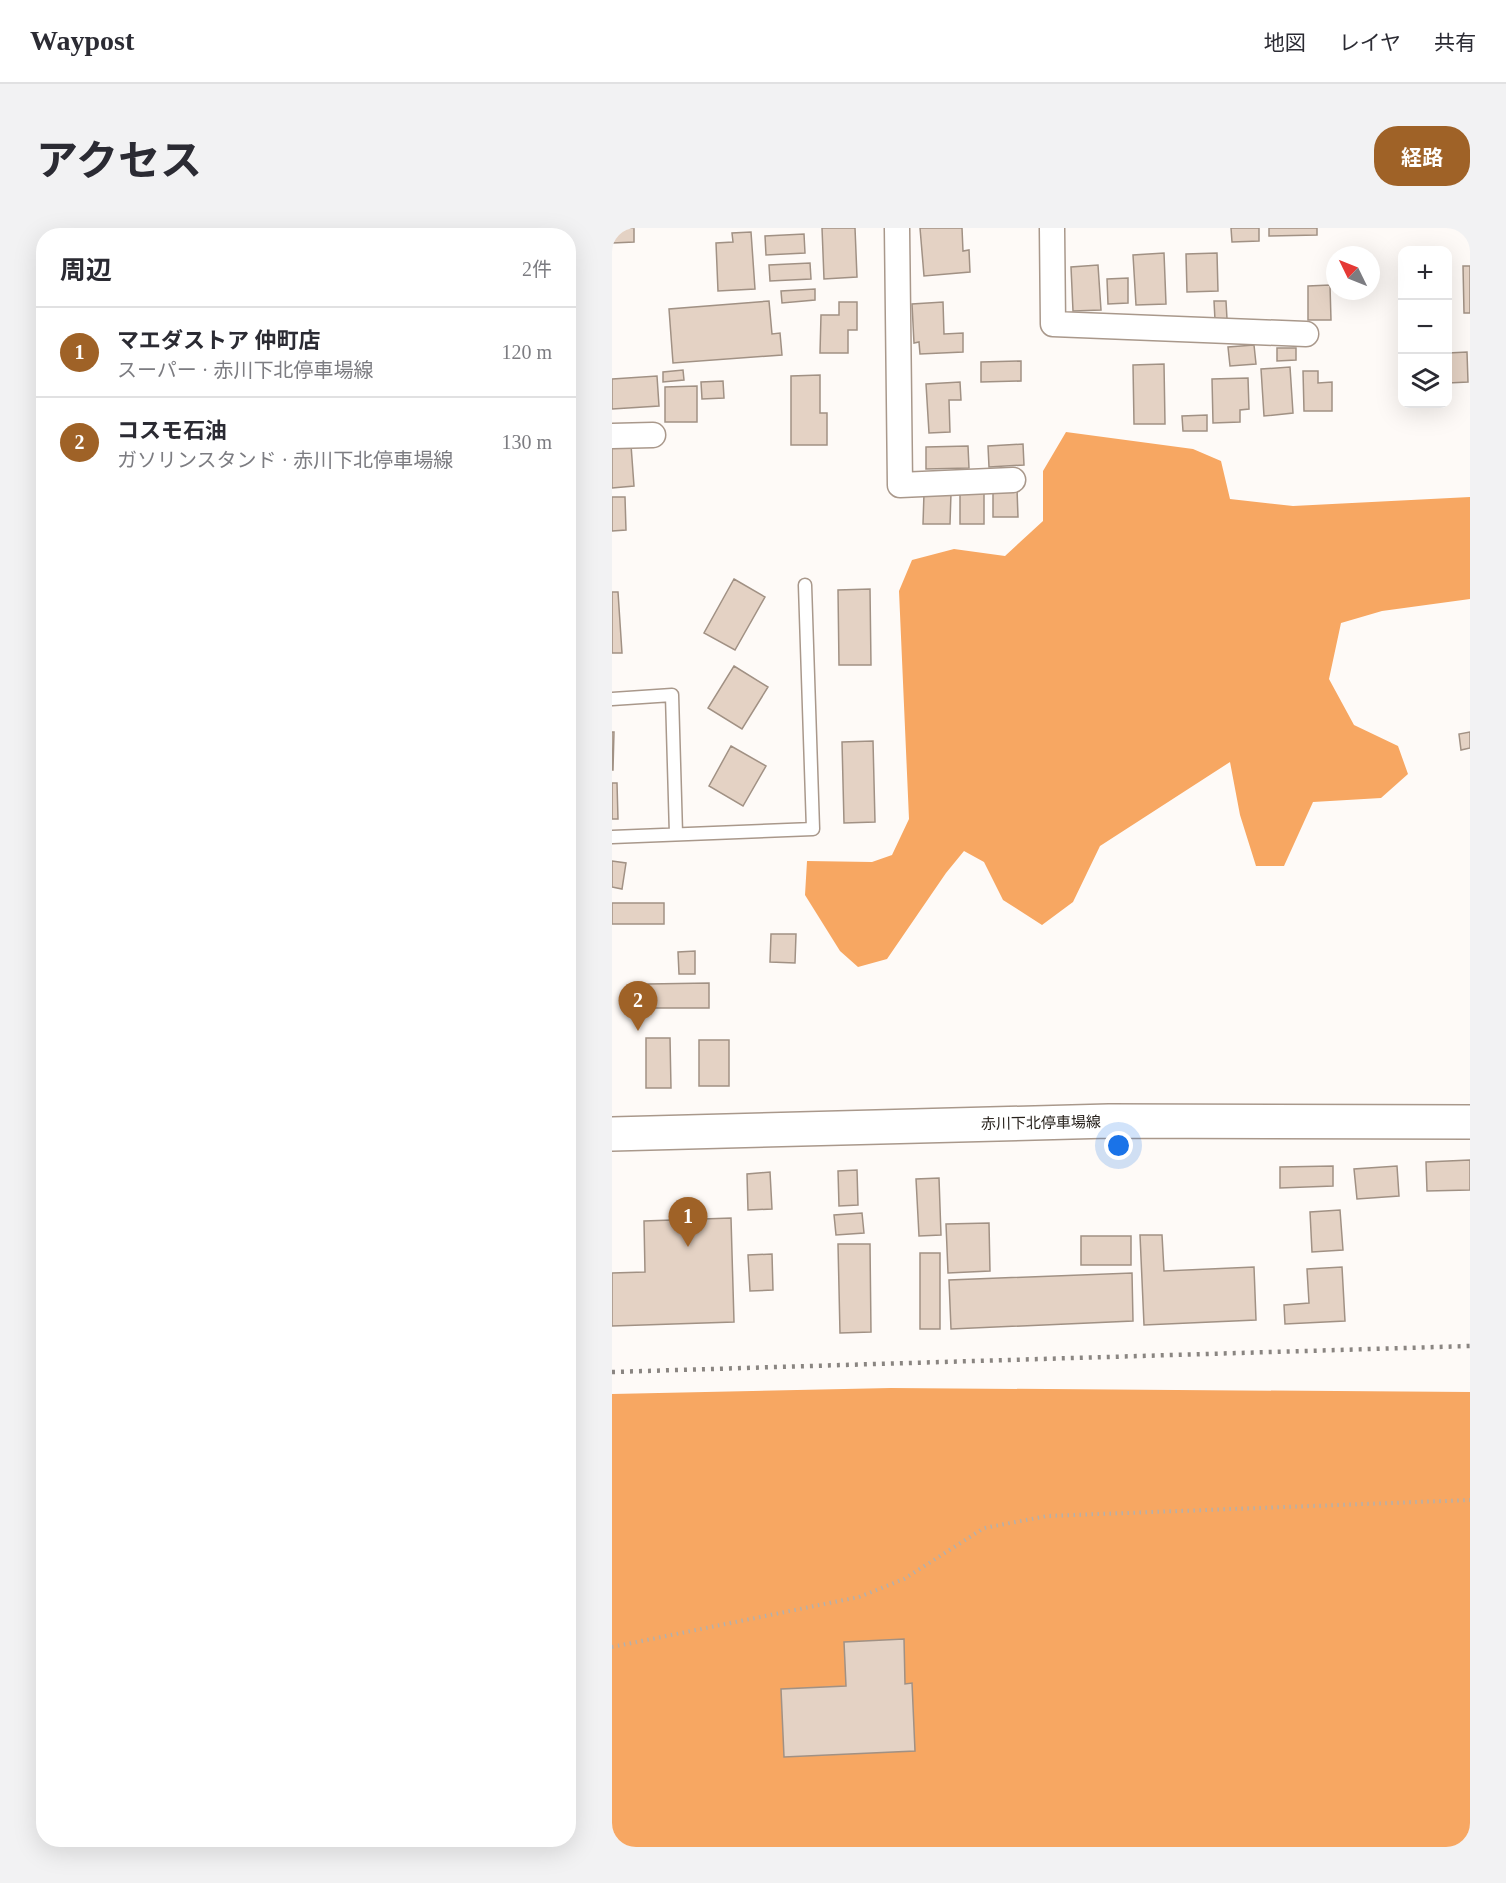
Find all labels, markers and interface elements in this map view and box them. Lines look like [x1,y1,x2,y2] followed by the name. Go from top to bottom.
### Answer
[30,25,134,56] text: Waypost
[1264,31,1306,55] text: 地図
[1339,31,1401,55] text: レイヤ
[1434,31,1476,55] text: 共有
[1374,126,1470,186] button: 経路
[36,138,202,184] text: アクセス
[1326,246,1380,300] north arrow
[1398,246,1452,408] map controls
[1398,246,1452,300] button: +
[60,256,112,285] text: 周辺
[522,258,552,280] text: 2件
[1398,300,1452,354] button: −
[117,328,321,353] text: マエダストア 仲町店
[75,341,85,363] text: 1
[501,341,552,363] text: 120 m
[1398,354,1452,408] button: layers
[117,359,373,381] text: スーパー · 赤川下北停車場線
[117,418,227,443] text: コスモ石油
[75,431,85,453] text: 2
[501,431,552,453] text: 130 m
[117,449,453,471] text: ガソリンスタンド · 赤川下北停車場線
[618,982,658,1031] pin: 2
[981,1113,1101,1132] street label: 赤川下北停車場線
[1104,1131,1133,1160] your location
[668,1198,708,1247] pin: 1

